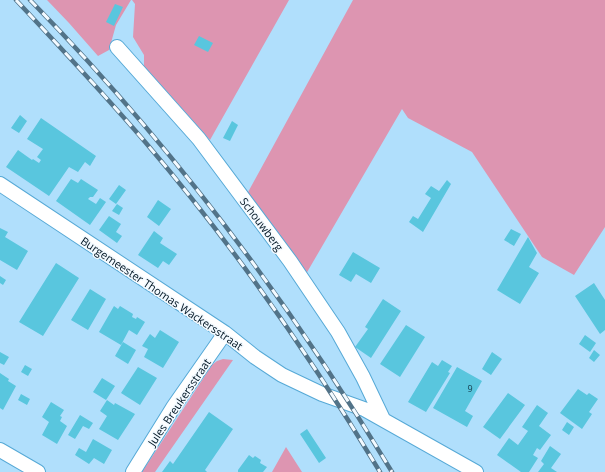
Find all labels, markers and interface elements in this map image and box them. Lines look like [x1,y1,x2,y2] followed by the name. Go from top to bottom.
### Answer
[237,194,287,254] street label: Schouwberg
[78,233,246,353] street label: Burgemeester Thomas Wackersstraat
[143,355,214,450] street label: Jules Breukersstraat
[467,382,473,395] house number: 9

